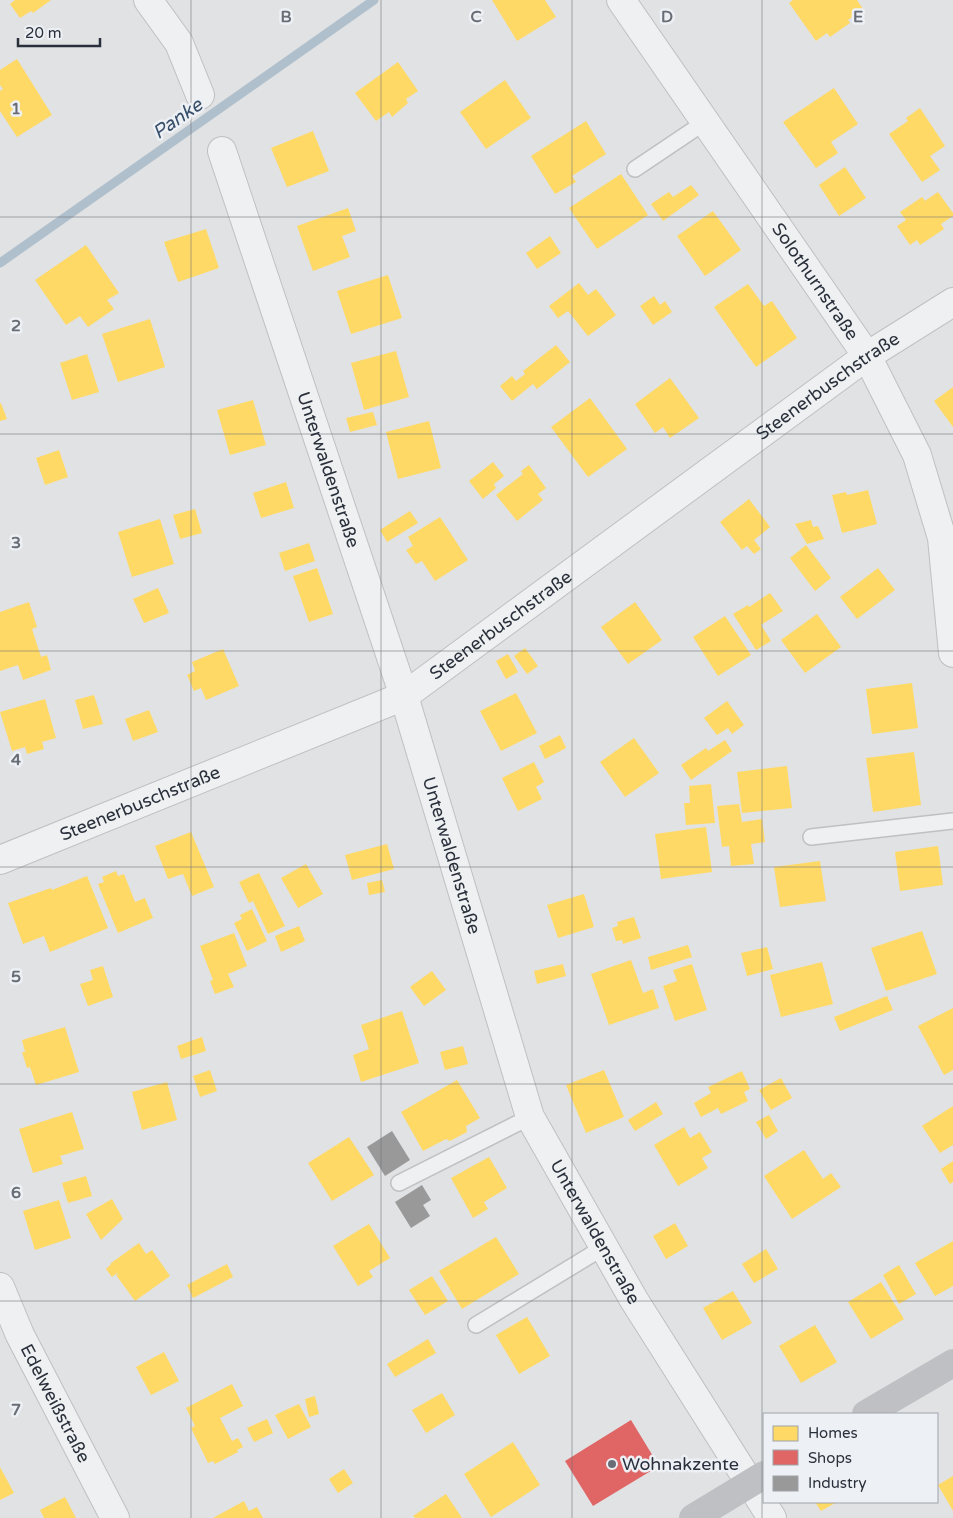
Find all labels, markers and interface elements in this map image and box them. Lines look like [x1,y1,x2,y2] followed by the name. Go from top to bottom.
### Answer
[280,7,292,27] text: B
[470,7,482,27] text: C
[661,7,673,27] text: D
[853,7,863,27] text: E
[18,15,100,47] scale bar
[25,24,62,42] text: 20 m
[149,93,208,144] water label: Panke
[11,99,21,119] text: 1
[767,218,864,344] street label: Solothurnstraße
[11,316,21,336] text: 2
[752,327,903,445] street label: Steenerbuschstraße
[292,389,365,550] street label: Unterwaldenstraße
[11,533,21,553] text: 3
[425,565,576,684] street label: Steenerbuschstraße
[11,750,21,770] text: 4
[56,761,223,846] street label: Steenerbuschstraße
[418,774,486,937] street label: Unterwaldenstraße
[11,967,21,987] text: 5
[545,1155,645,1308] street label: Unterwaldenstraße
[11,1183,21,1203] text: 6
[16,1340,95,1466] street label: Edelweißstraße
[11,1400,21,1420] text: 7
[763,1413,938,1503] legend
[808,1424,858,1442] text: Homes
[808,1449,852,1467] text: Shops
[622,1453,739,1475] place label: Wohnakzente
[606,1458,618,1470] marker: Wohnakzente
[808,1474,867,1492] text: Industry

